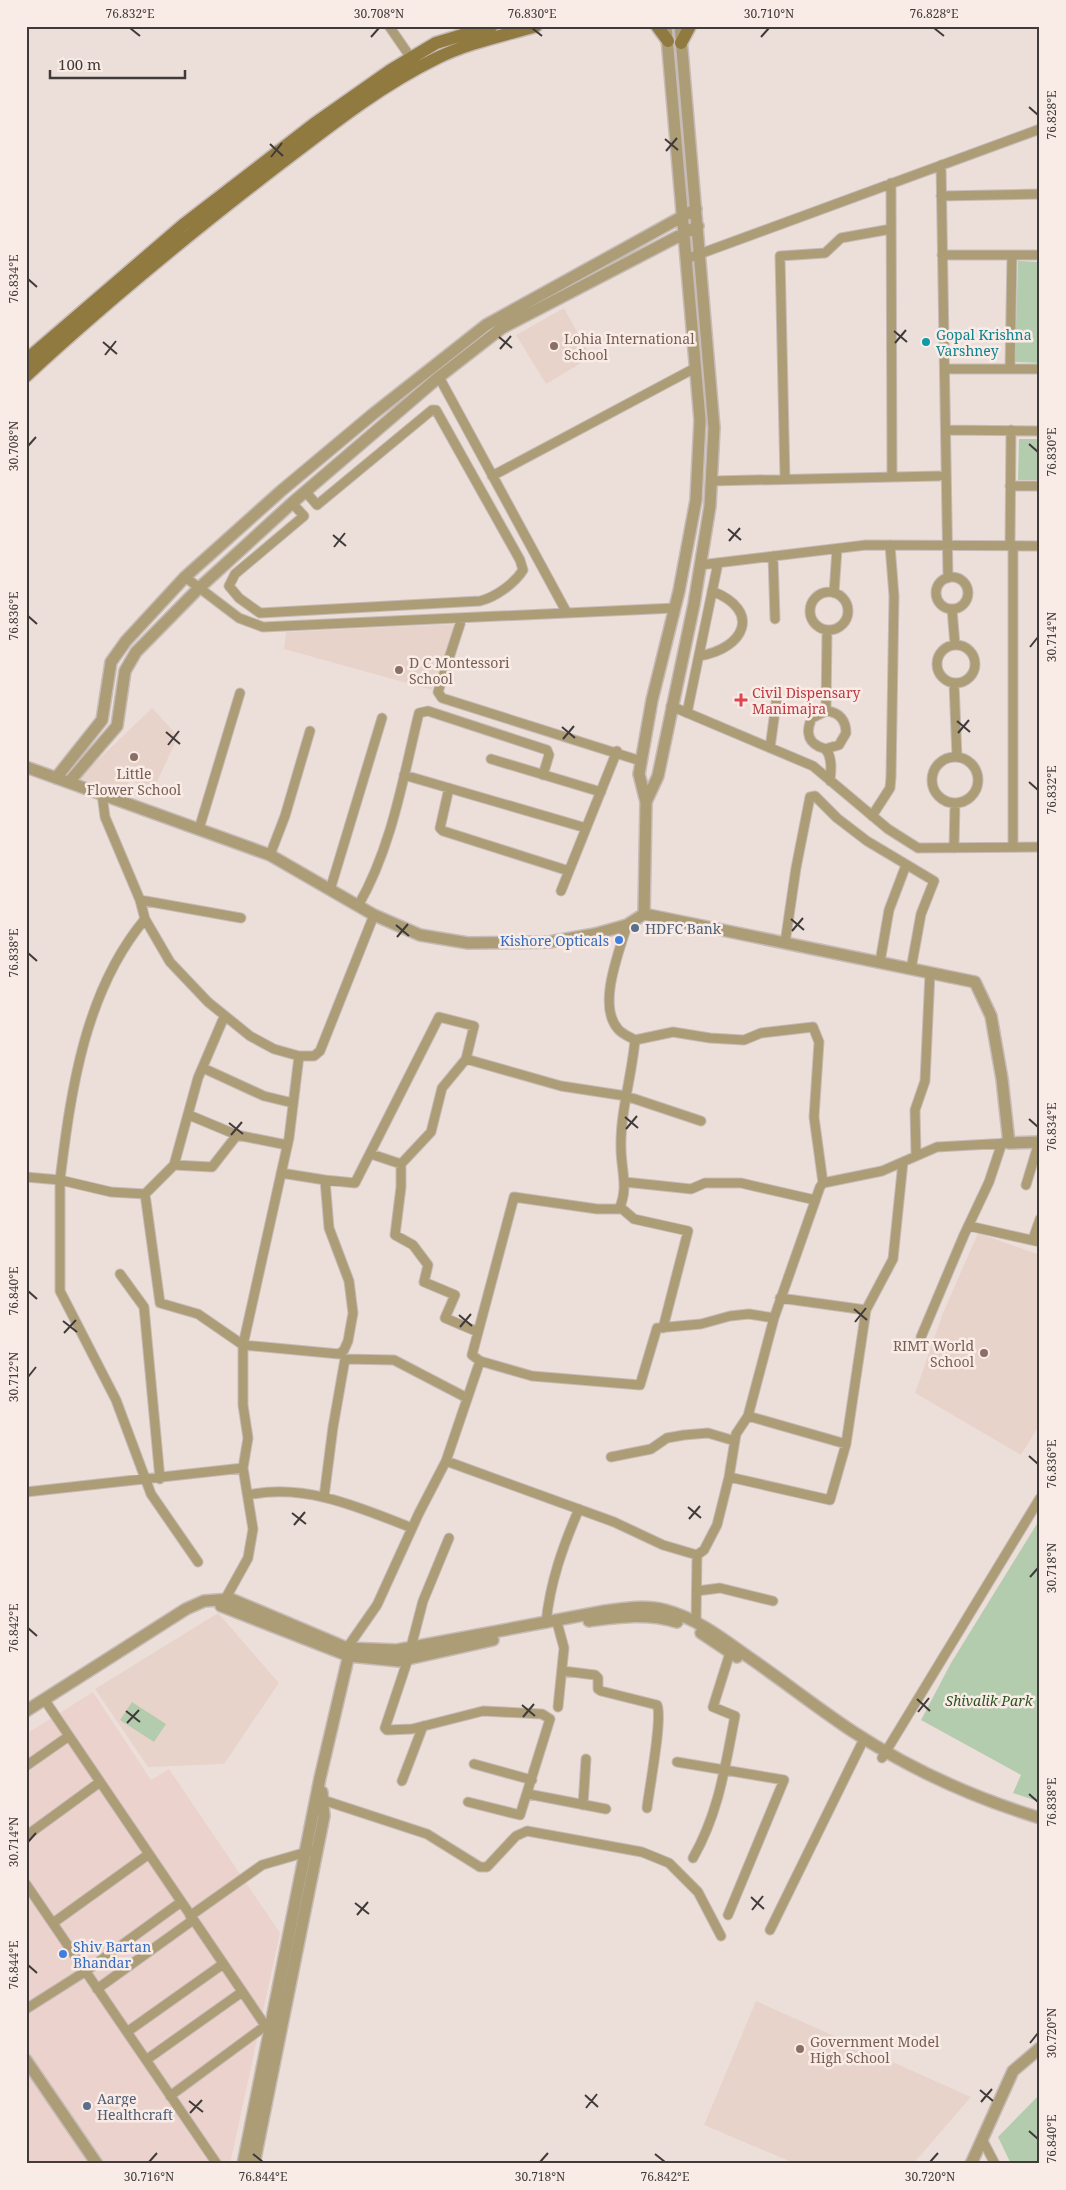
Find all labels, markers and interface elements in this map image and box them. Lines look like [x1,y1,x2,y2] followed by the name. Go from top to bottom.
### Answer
[106,5,154,22] text: 76.832°E
[354,5,404,22] text: 30.708°N
[508,5,556,22] text: 76.830°E
[744,5,794,22] text: 30.710°N
[910,5,958,22] text: 76.828°E
[50,48,185,80] scale bar
[58,54,101,74] text: 100 m
[1043,91,1060,139] text: 76.828°E
[5,255,22,303] text: 76.834°E
[936,325,1032,360] place label: Gopal Krishna Varshney
[564,329,695,364] place label: Lohia International School
[920,336,932,348] marker: Gopal Krishna Varshney
[548,340,560,352] marker: Lohia International School
[5,421,22,471] text: 30.708°N
[1043,428,1060,476] text: 76.830°E
[5,592,22,640] text: 76.836°E
[1043,612,1060,662] text: 30.714°N
[409,653,510,688] place label: D C Montessori School
[393,664,405,676] marker: D C Montessori School
[752,683,861,718] place label: Civil Dispensary Manimajra
[734,693,748,707] marker: Civil Dispensary Manimajra
[128,751,140,763] marker: Little Flower School
[87,764,182,799] place label: Little Flower School
[1043,766,1060,814] text: 76.832°E
[645,919,722,938] place label: HDFC Bank
[629,922,641,934] marker: HDFC Bank
[5,929,22,977] text: 76.838°E
[500,931,609,950] place label: Kishore Opticals
[613,934,625,946] marker: Kishore Opticals
[1043,1103,1060,1151] text: 76.834°E
[5,1267,22,1315] text: 76.840°E
[893,1336,975,1371] place label: RIMT World School
[978,1347,990,1359] marker: RIMT World School
[5,1352,22,1402] text: 30.712°N
[1043,1440,1060,1488] text: 76.836°E
[1043,1543,1060,1593] text: 30.718°N
[5,1604,22,1652] text: 76.842°E
[945,1691,1034,1710] park label: Shivalik Park
[1043,1778,1060,1826] text: 76.838°E
[5,1817,22,1867] text: 30.714°N
[73,1937,151,1972] place label: Shiv Bartan Bhandar
[5,1941,22,1989] text: 76.844°E
[57,1948,69,1960] marker: Shiv Bartan Bhandar
[1043,2008,1060,2058] text: 30.720°N
[810,2032,940,2067] place label: Government Model High School
[794,2043,806,2055] marker: Government Model High School
[97,2089,173,2124] place label: Aarge Healthcraft
[81,2100,93,2112] marker: Aarge Healthcraft
[1043,2115,1060,2163] text: 76.840°E
[124,2168,174,2185] text: 30.716°N
[239,2168,287,2185] text: 76.844°E
[515,2168,565,2185] text: 30.718°N
[641,2168,689,2185] text: 76.842°E
[905,2168,955,2185] text: 30.720°N

